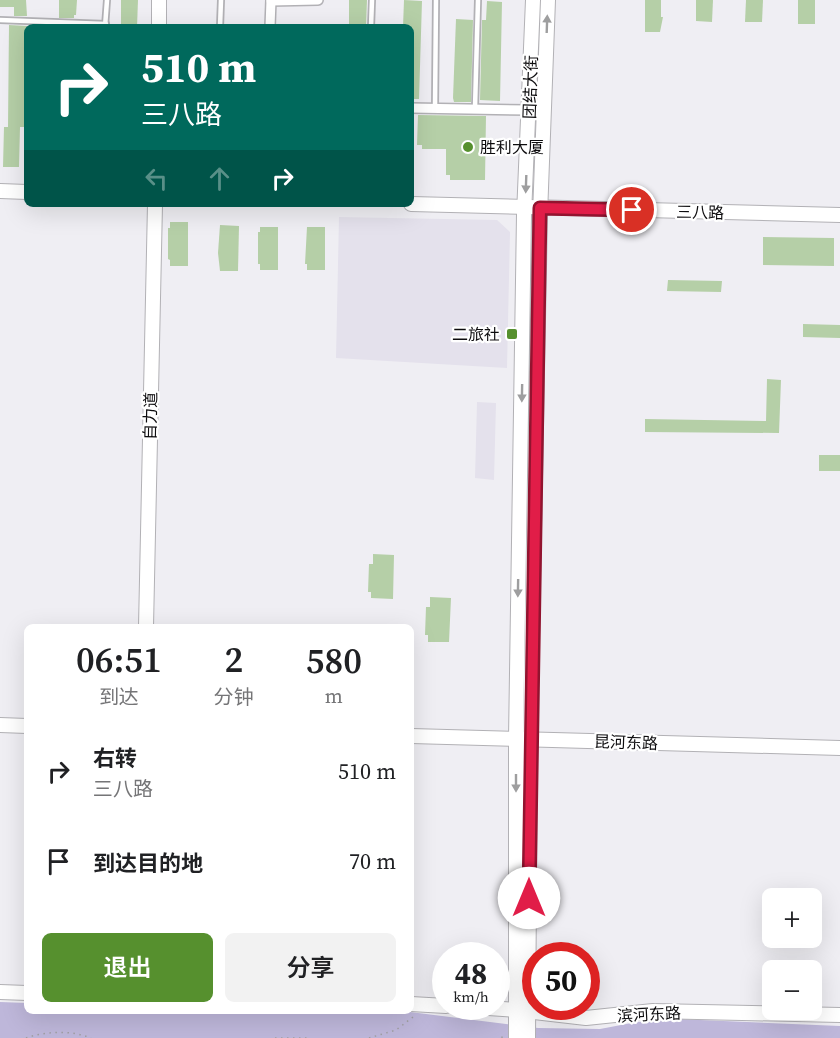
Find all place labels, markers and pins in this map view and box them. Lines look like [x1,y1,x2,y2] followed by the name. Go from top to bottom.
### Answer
[480,136,544,158] place label: 胜利大厦
[461,140,475,154] marker: 胜利大厦
[606,184,657,235] pin
[452,323,500,345] place label: 二旅社
[505,327,519,341] marker: 二旅社

